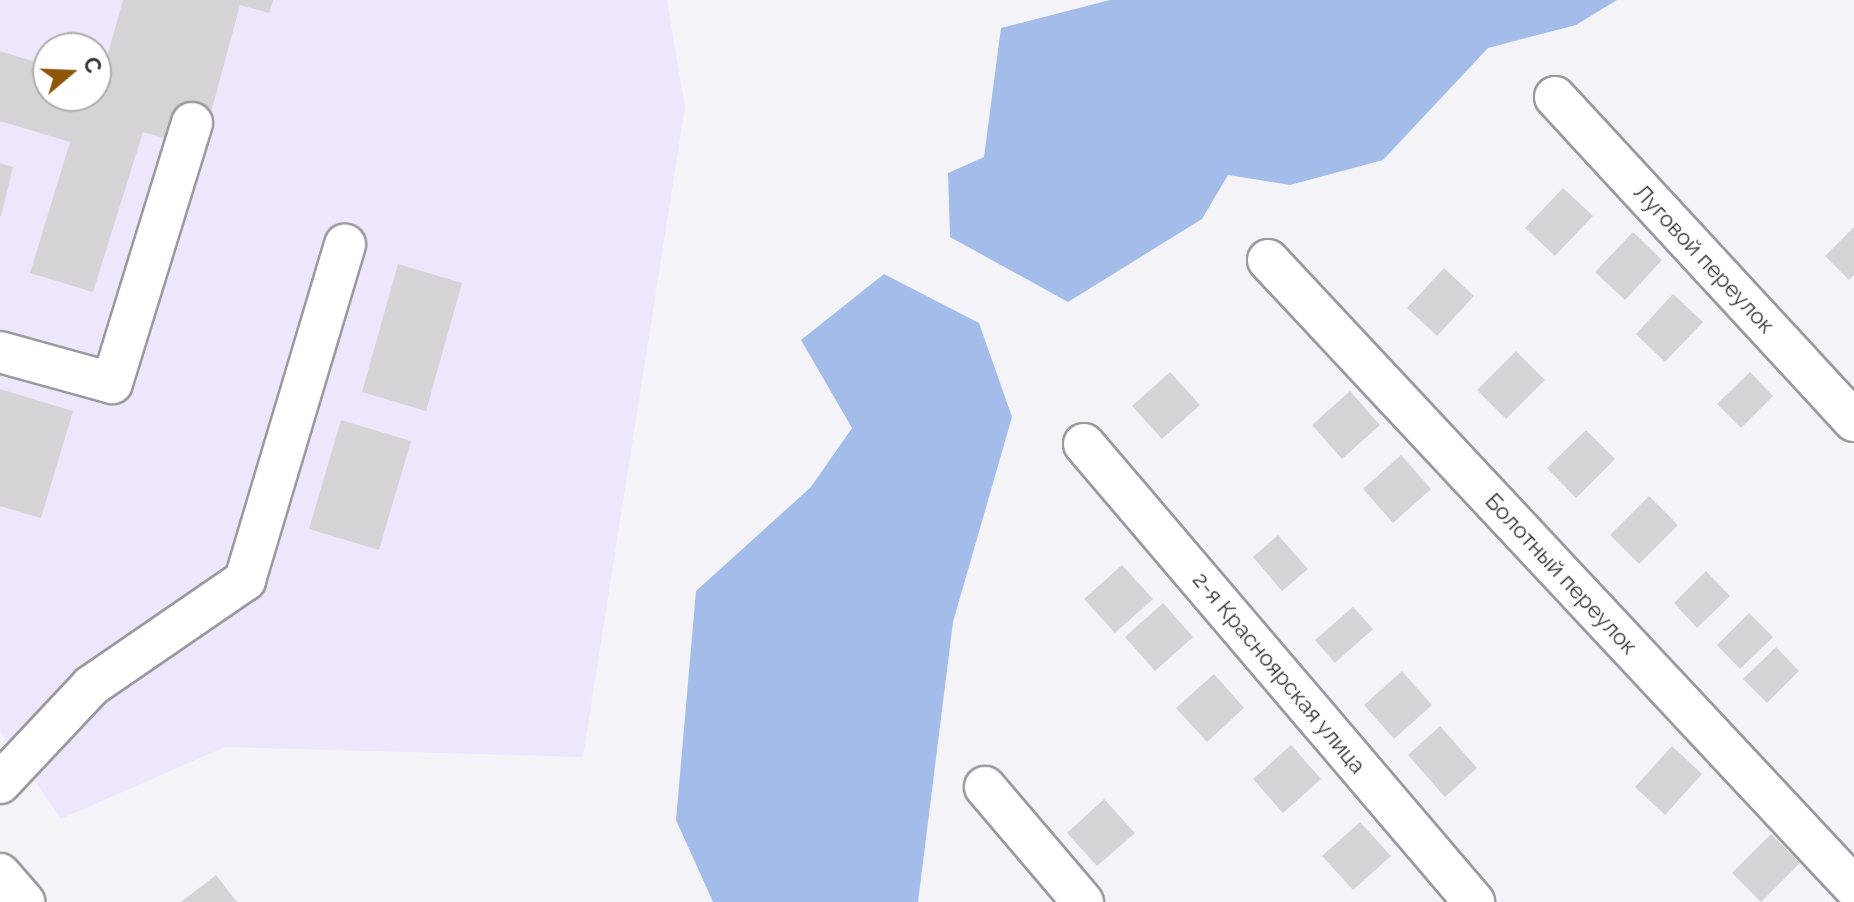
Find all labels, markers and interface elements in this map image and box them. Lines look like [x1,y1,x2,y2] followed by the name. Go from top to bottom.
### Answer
[32,32,112,112] north arrow
[78,53,108,76] text: С
[1628,179,1780,339] street label: Луговой переулок
[1480,488,1642,660] street label: Болотный переулок
[1187,567,1371,779] street label: 2-я Красноярская улица

